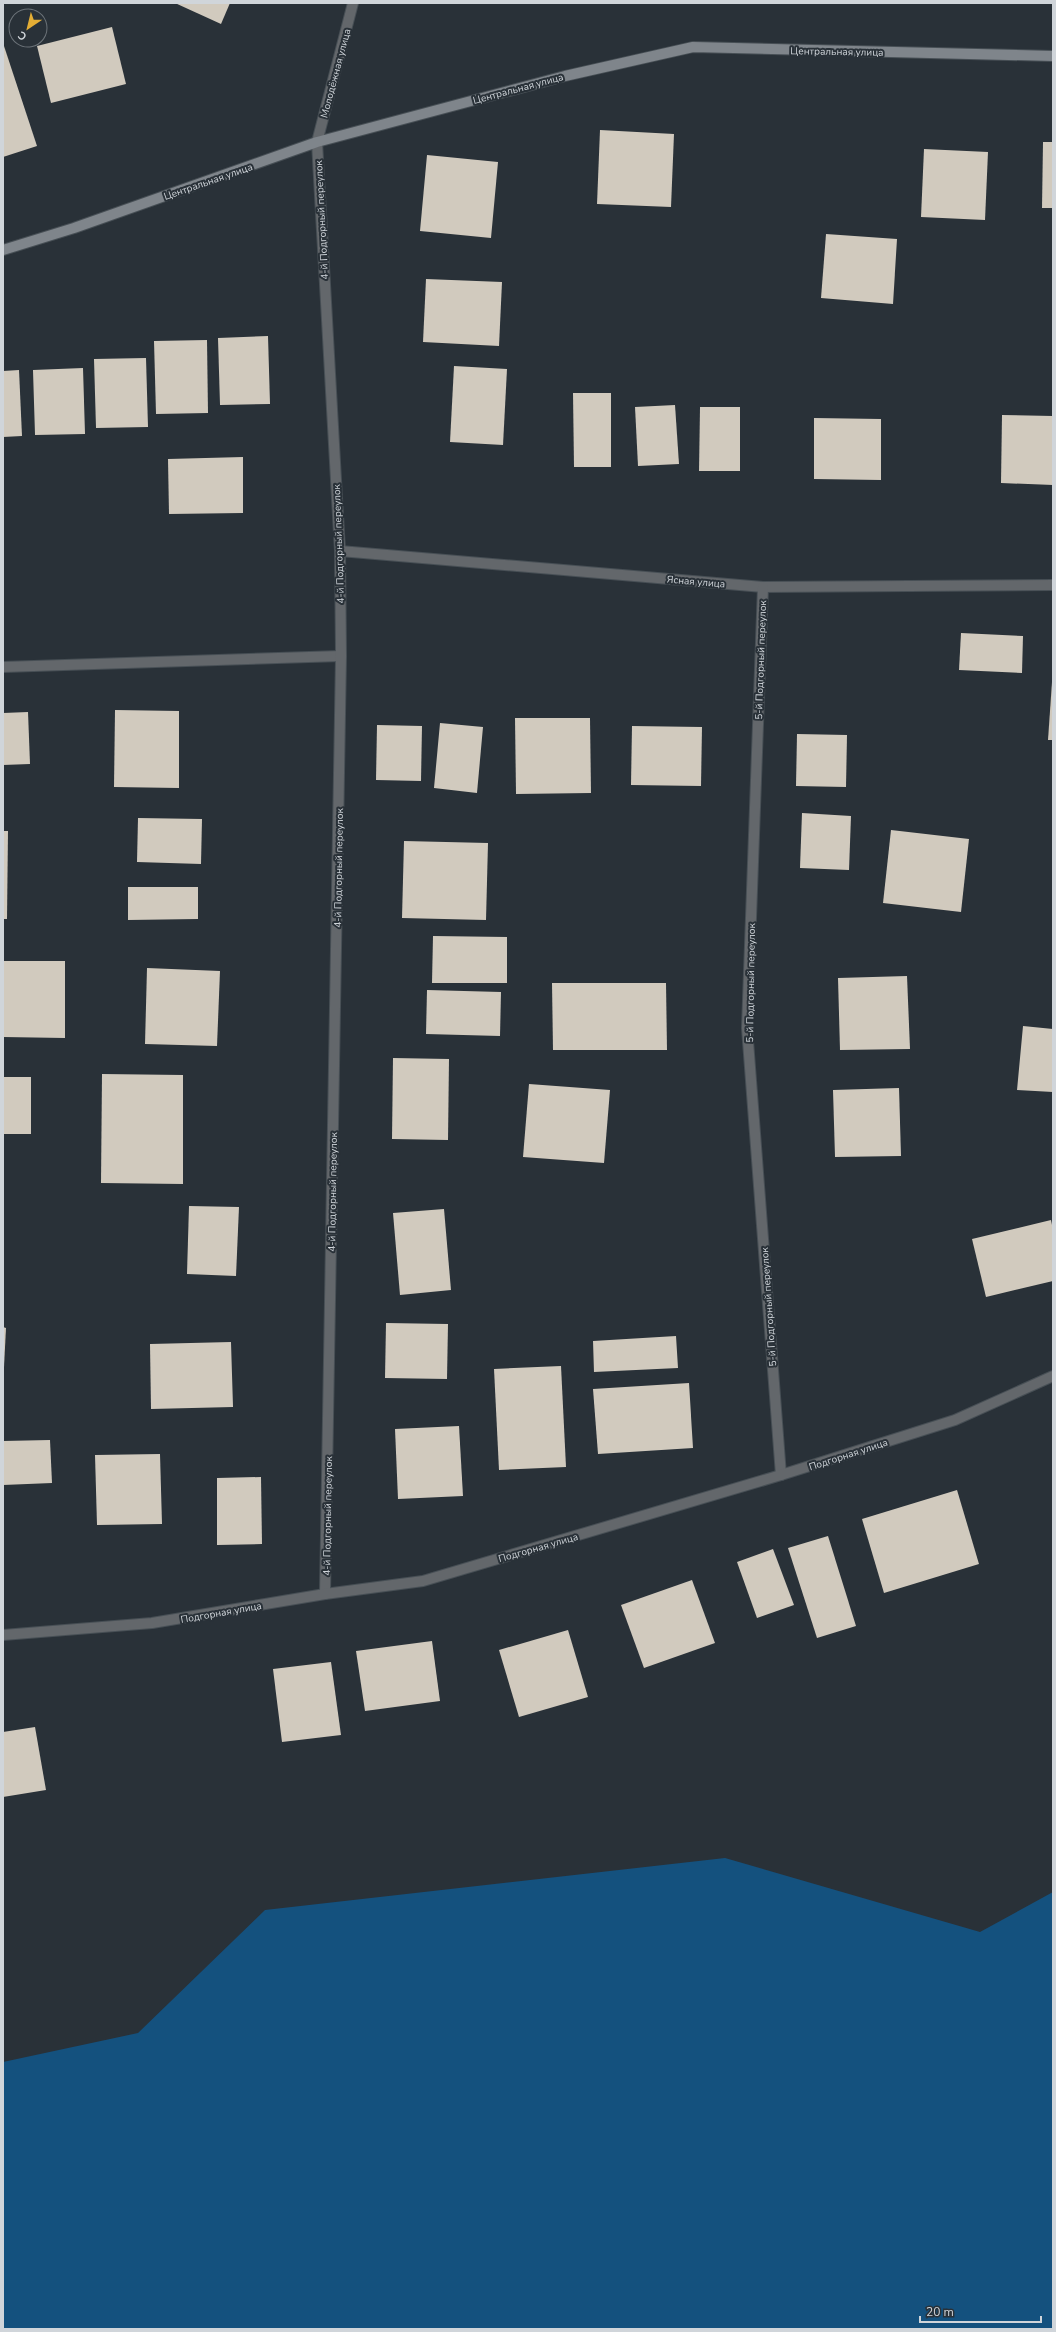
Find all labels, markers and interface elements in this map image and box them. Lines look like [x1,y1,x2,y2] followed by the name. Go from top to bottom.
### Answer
[8,8,48,48] north arrow
[15,27,30,44] text: С
[317,27,355,119] street label: Молодёжная улица
[790,44,884,60] street label: Центральная улица
[471,70,565,108] street label: Центральная улица
[312,159,332,280] street label: 4-й Подгорный переулок
[162,160,255,204] street label: Центральная улица
[330,483,348,604] street label: 4-й Подгорный переулок
[666,572,726,592] street label: Ясная улица
[752,599,770,720] street label: 5-й Подгорный переулок
[331,807,347,928] street label: 4-й Подгорный переулок
[743,922,759,1043] street label: 5-й Подгорный переулок
[325,1131,341,1252] street label: 4-й Подгорный переулок
[758,1246,780,1367] street label: 5-й Подгорный переулок
[807,1436,890,1474] street label: Подгорная улица
[320,1455,336,1576] street label: 4-й Подгорный переулок
[497,1530,580,1566] street label: Подгорная улица
[179,1599,263,1627] street label: Подгорная улица
[920,2298,1041,2324] scale bar
[926,2304,954,2320] text: 20 m

